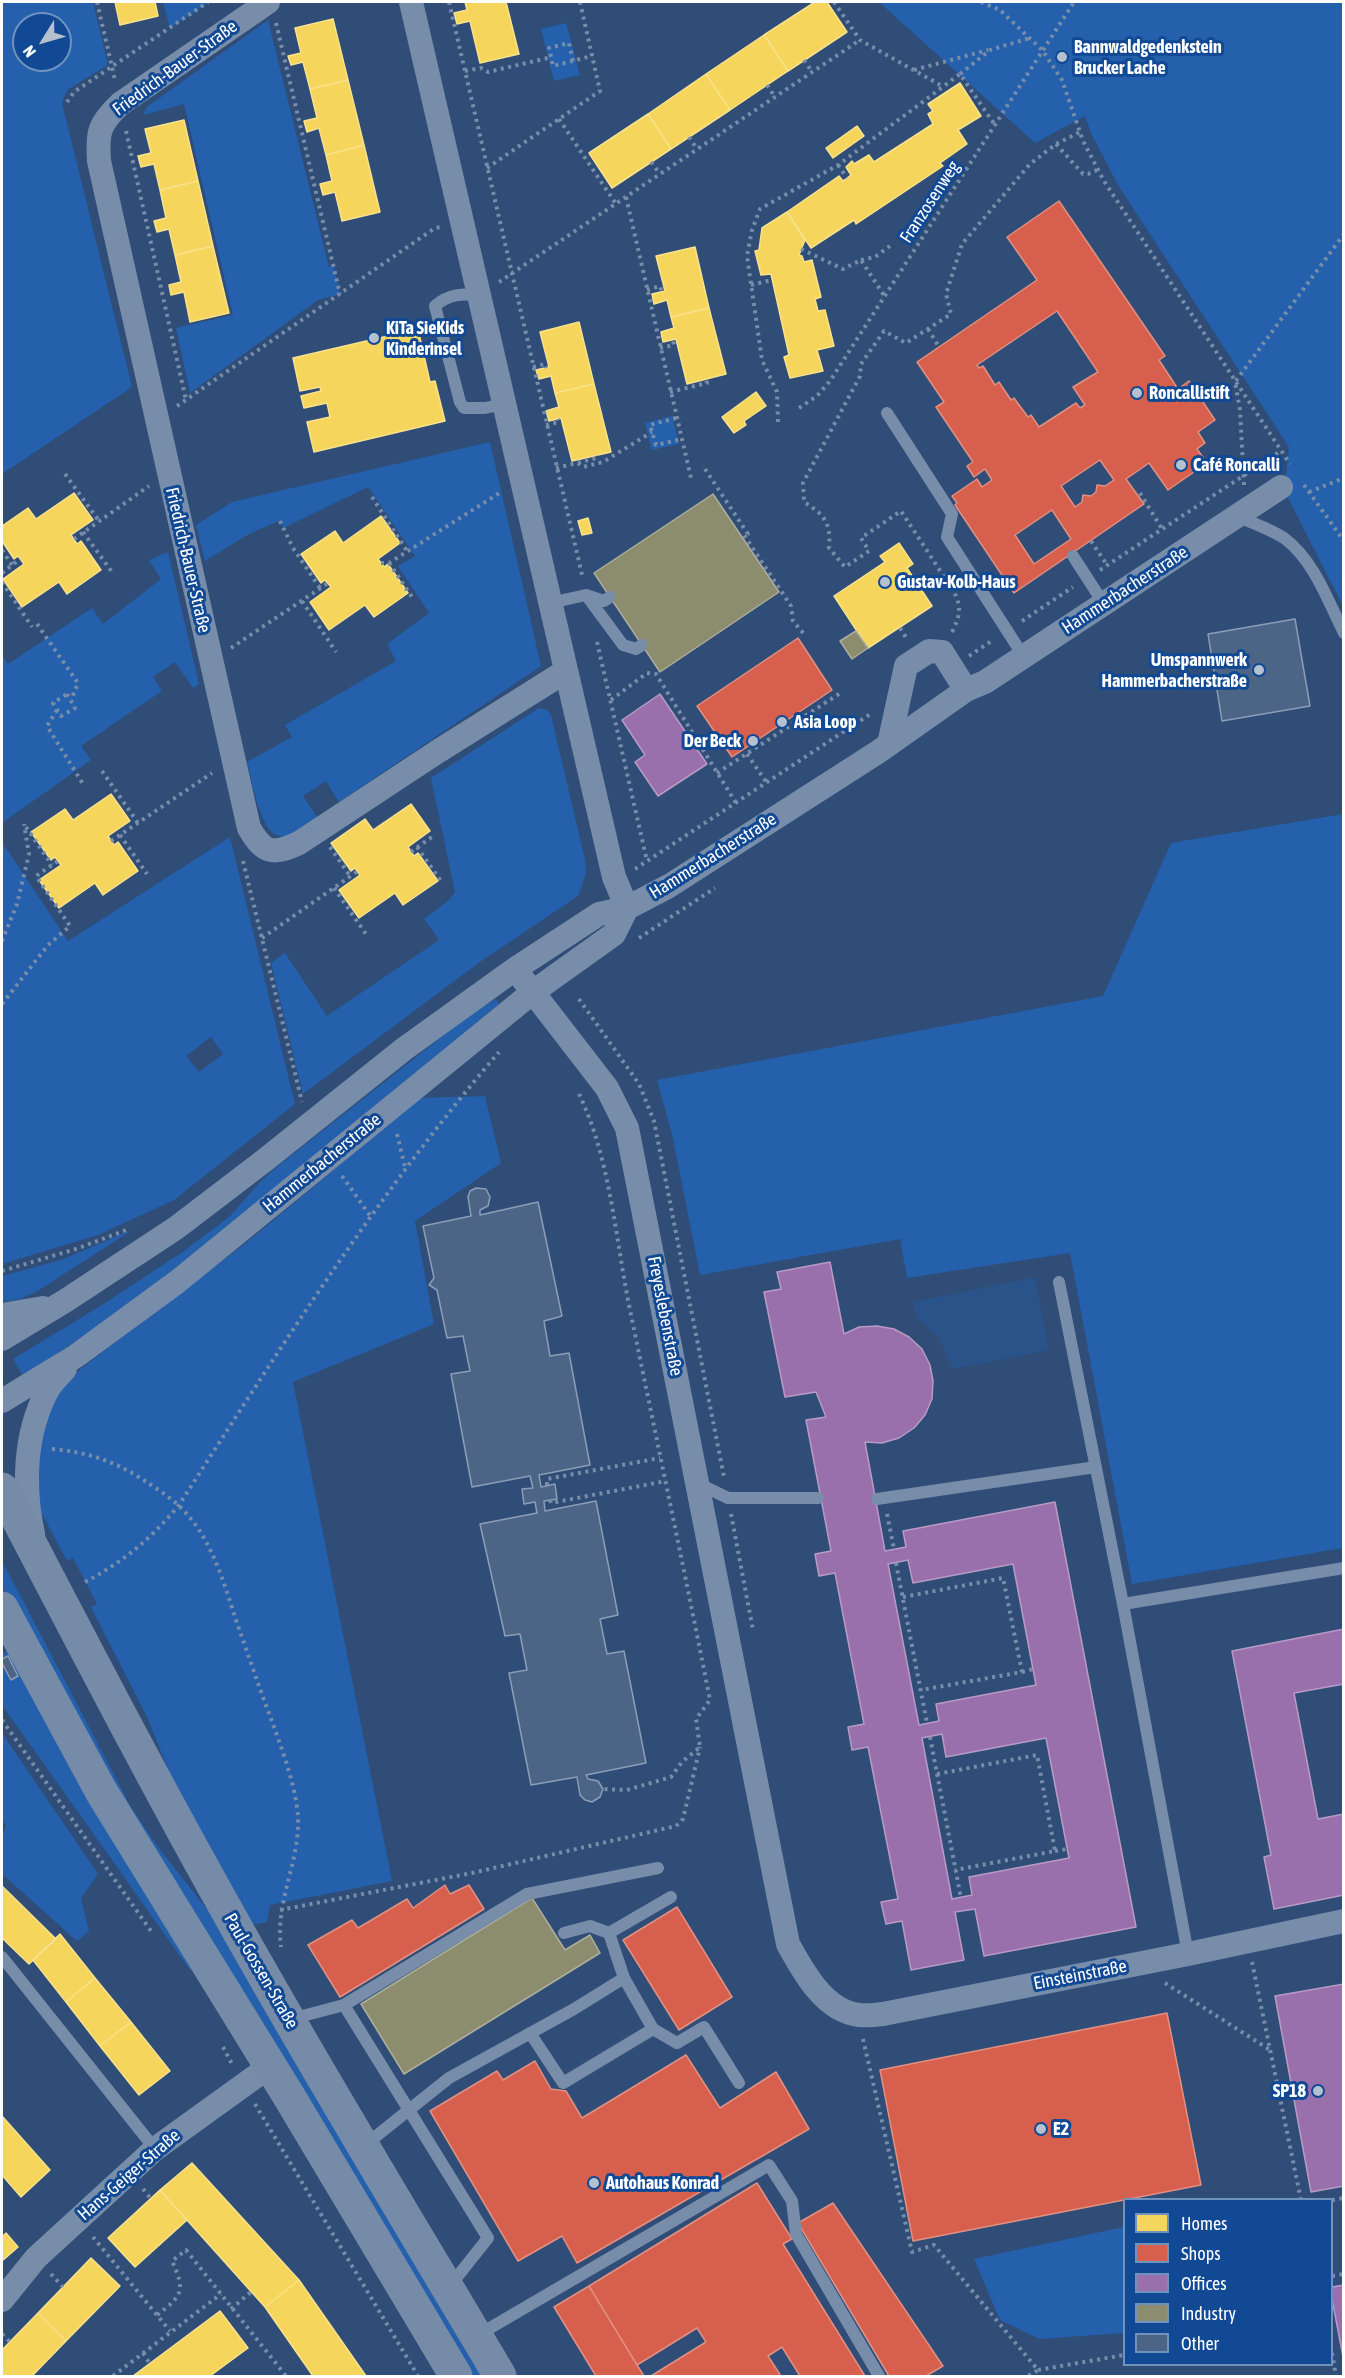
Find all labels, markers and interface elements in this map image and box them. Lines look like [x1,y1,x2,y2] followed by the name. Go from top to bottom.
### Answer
[12,12,72,72] north arrow
[109,16,241,120] street label: Friedrich-Bauer-Straße
[1074,36,1222,78] place label: Bannwaldgedenkstein Brucker Lache
[19,42,39,61] text: N
[1055,50,1069,64] marker: Bannwaldgedenkstein Brucker Lache
[895,157,965,247] street label: Franzosenweg
[386,317,464,360] place label: KiTa SieKids Kinderinsel
[367,331,381,345] marker: KiTa SieKids Kinderinsel
[1149,382,1230,404] place label: Roncallistift
[1130,386,1144,400] marker: Roncallistift
[1193,454,1280,476] place label: Café Roncalli
[1174,458,1188,472] marker: Café Roncalli
[161,485,215,635] street label: Friedrich-Bauer-Straße
[1058,541,1192,639] street label: Hammerbacherstraße
[897,571,1016,593] place label: Gustav-Kolb-Haus
[878,575,892,589] marker: Gustav-Kolb-Haus
[1102,649,1247,692] place label: Umspannwerk Hammerbacherstraße
[1252,663,1266,677] marker: Umspannwerk Hammerbacherstraße
[794,711,857,733] place label: Asia Loop
[775,715,789,729] marker: Asia Loop
[684,730,741,752] place label: Der Beck
[746,734,760,748] marker: Der Beck
[646,808,780,904] street label: Hammerbacherstraße
[259,1109,385,1217] street label: Hammerbacherstraße
[643,1254,687,1378] street label: Freyeslebenstraße
[219,1909,303,2033] street label: Paul-Gossen-Straße
[1032,1955,1128,1995] street label: Einsteinstraße
[1273,2080,1306,2102] place label: SP18
[1311,2084,1325,2098] marker: SP18
[1053,2118,1069,2140] place label: E2
[1034,2122,1048,2136] marker: E2
[73,2125,185,2225] street label: Hans-Geiger-Straße
[606,2172,719,2194] place label: Autohaus Konrad
[587,2176,601,2190] marker: Autohaus Konrad
[1123,2198,1333,2366] legend
[1181,2213,1227,2234] text: Homes
[1181,2243,1221,2264] text: Shops
[1181,2273,1227,2294] text: Offices
[1181,2303,1236,2324] text: Industry
[1181,2333,1219,2354] text: Other

